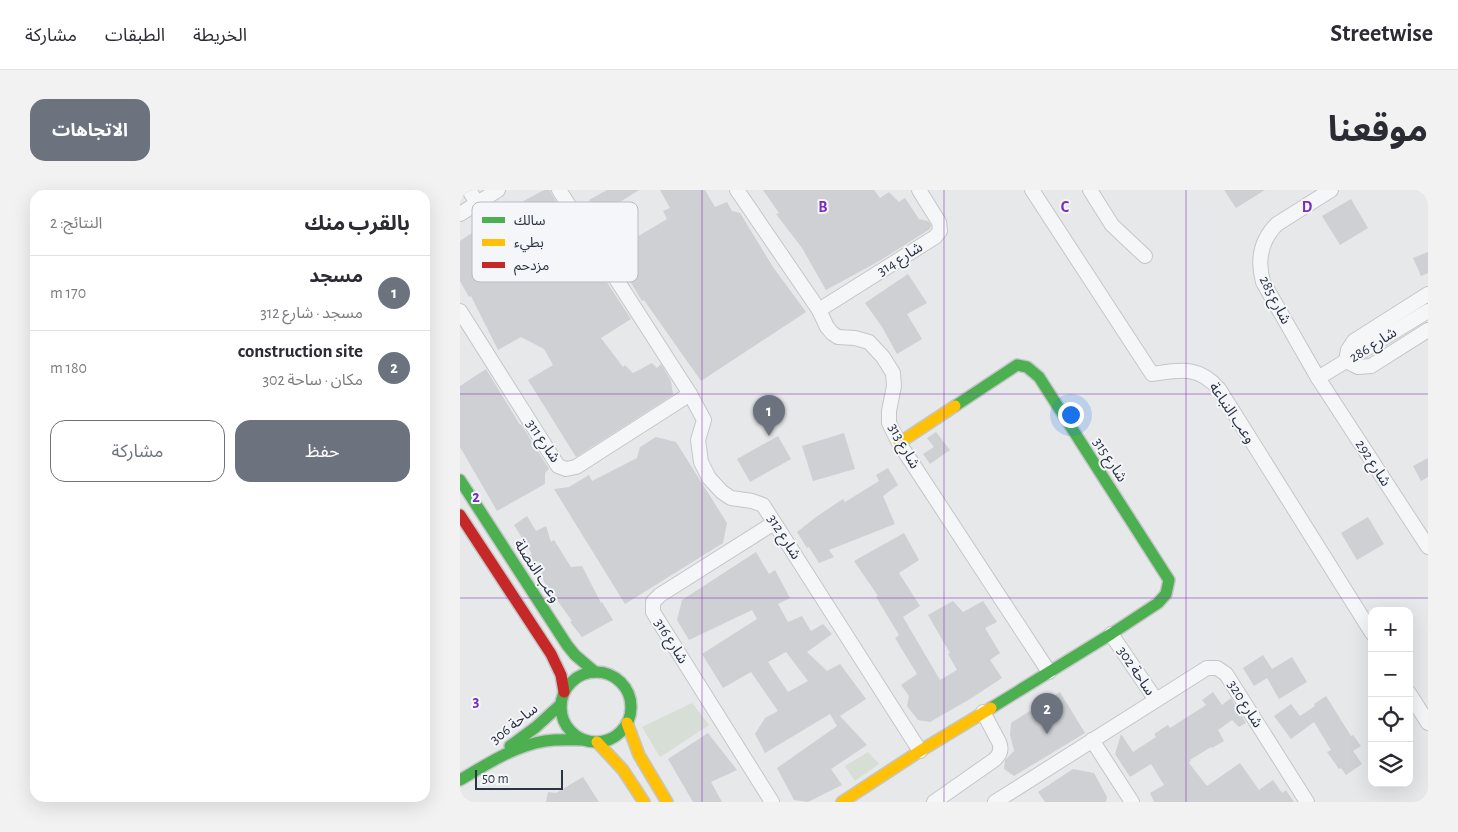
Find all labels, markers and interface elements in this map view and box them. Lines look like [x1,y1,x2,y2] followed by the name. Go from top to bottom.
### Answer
[1330,22,1433,46] text: Streetwise
[25,27,77,45] text: مشاركة
[105,27,165,45] text: الطبقات
[193,27,247,45] text: الخريطة
[30,99,150,161] button: الاتجاهات
[1328,113,1428,148] text: موقعنا
[818,199,828,215] text: B
[1061,199,1070,215] text: C
[1302,199,1313,215] text: D
[472,202,638,282] legend
[304,213,410,234] text: بالقرب منك
[514,214,546,228] text: سالك
[50,215,102,231] text: النتائج: 2
[514,236,544,253] text: بطيء
[875,239,928,282] street label: شارع 314
[514,259,549,276] text: مزدحم
[309,267,363,286] text: مسجد
[1253,273,1294,329] street label: شارع 285
[50,285,86,301] text: 170 m
[391,285,397,301] text: 1
[260,305,363,321] text: مسجد · شارع 312
[1347,325,1402,369] street label: شارع 286
[238,342,363,361] text: construction site
[50,360,87,376] text: 180 m
[390,360,398,376] text: 2
[263,372,363,388] text: مكان · ساحة 302
[1205,380,1258,447] street label: وعب النباعة
[753,395,785,436] pin: 1
[1058,402,1084,428] your location
[520,417,563,468] street label: شارع 311
[50,420,225,482] button: مشاركة
[235,420,410,482] button: حفظ
[882,421,923,473] street label: شارع 313
[1087,435,1130,487] street label: شارع 315
[1349,437,1394,491] street label: شارع 292
[472,489,480,505] text: 2
[761,512,804,564] street label: شارع 312
[510,537,563,606] street label: وعب النصلة
[1368,607,1413,787] map controls
[1368,607,1413,652] button: +
[648,616,691,669] street label: شارع 316
[1114,644,1158,698] street label: ساحة 302
[1368,652,1413,697] button: −
[1221,678,1265,733] street label: شارع 320
[473,693,480,709] text: 3
[1031,693,1063,734] pin: 2
[1368,697,1413,742] button: locate
[487,701,541,747] street label: ساحة 306
[1368,742,1413,787] button: layers
[475,767,562,790] scale bar
[482,772,509,786] text: 50 m

